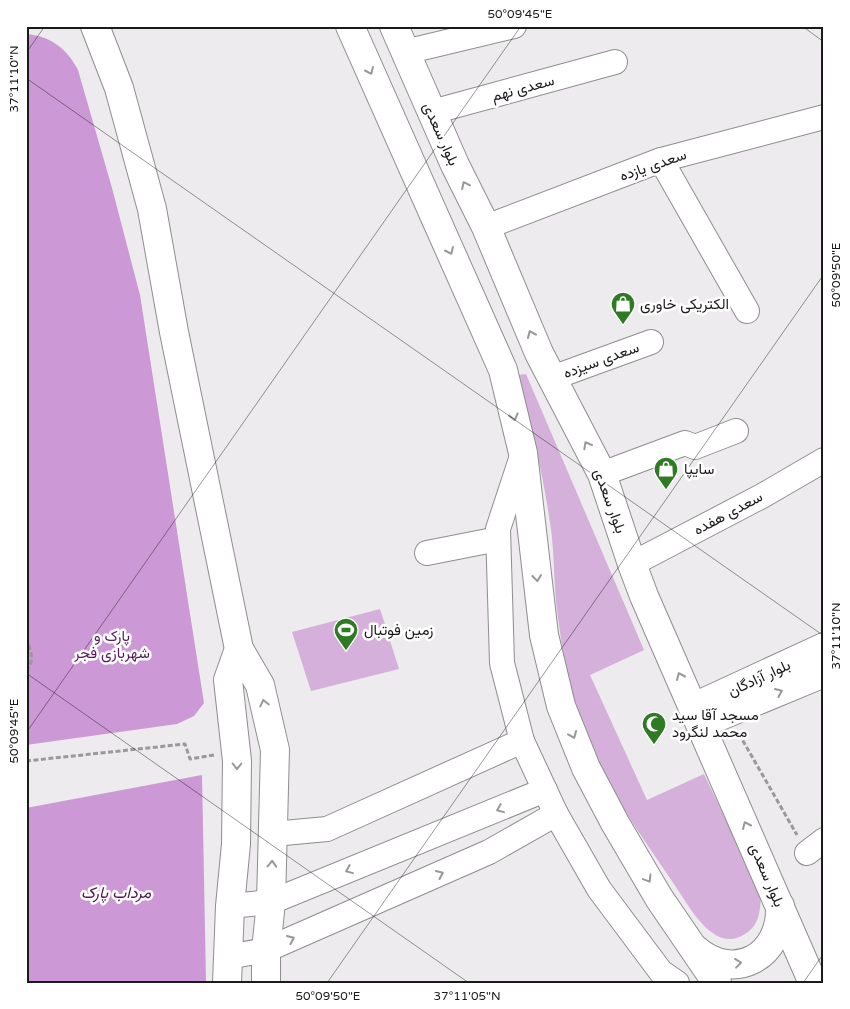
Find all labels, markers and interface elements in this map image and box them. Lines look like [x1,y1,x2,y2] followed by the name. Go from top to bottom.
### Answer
[487,7,553,21] text: 50°09'45"E
[7,45,21,113] text: 37°11'10"N
[364,66,375,75] one-way arrow
[490,71,557,106] street label: سعدی نهم
[418,100,463,169] street label: بلوار سعدی
[617,145,689,186] street label: سعدی یازده
[461,181,471,190] one-way arrow
[829,242,843,308] text: 50°09'50"E
[444,246,455,255] one-way arrow
[610,291,636,325] shop icon: الکتریکی خاوری
[640,295,729,314] place label: الکتریکی خاوری
[526,330,537,339] one-way arrow
[561,338,642,383] street label: سعدی سیزده
[508,413,519,422] one-way arrow
[583,441,593,450] one-way arrow
[653,456,679,490] shop icon: سایپا
[684,460,714,479] place label: سایپا
[589,466,630,536] street label: بلوار سعدی
[690,487,766,540] street label: سعدی هفده
[531,574,542,582] one-way arrow
[829,602,843,670] text: 37°11'10"N
[333,617,359,651] sports icon: زمین فوتبال
[364,621,433,640] place label: زمین فوتبال
[73,627,150,663] park label: پارک و شهربازی فجر
[725,656,793,700] street label: بلوار آزادگان
[676,672,687,681] one-way arrow
[774,688,783,699] one-way arrow
[7,698,21,764] text: 50°09'45"E
[259,698,270,707] one-way arrow
[672,706,759,741] place label: مسجد آقا سید محمد لنگرود
[641,711,667,745] mosque icon: مسجد آقا سید محمد لنگرود
[567,731,577,739] one-way arrow
[232,763,242,771] one-way arrow
[496,802,505,813] one-way arrow
[741,821,752,830] one-way arrow
[745,840,788,910] street label: بلوار سعدی
[267,860,278,868] one-way arrow
[345,863,354,874] one-way arrow
[435,869,444,880] one-way arrow
[642,874,652,883] one-way arrow
[81,883,152,904] water label: مرداب پارک
[286,934,295,945] one-way arrow
[734,958,742,969] one-way arrow
[295,989,361,1003] text: 50°09'50"E
[433,989,501,1003] text: 37°11'05"N

